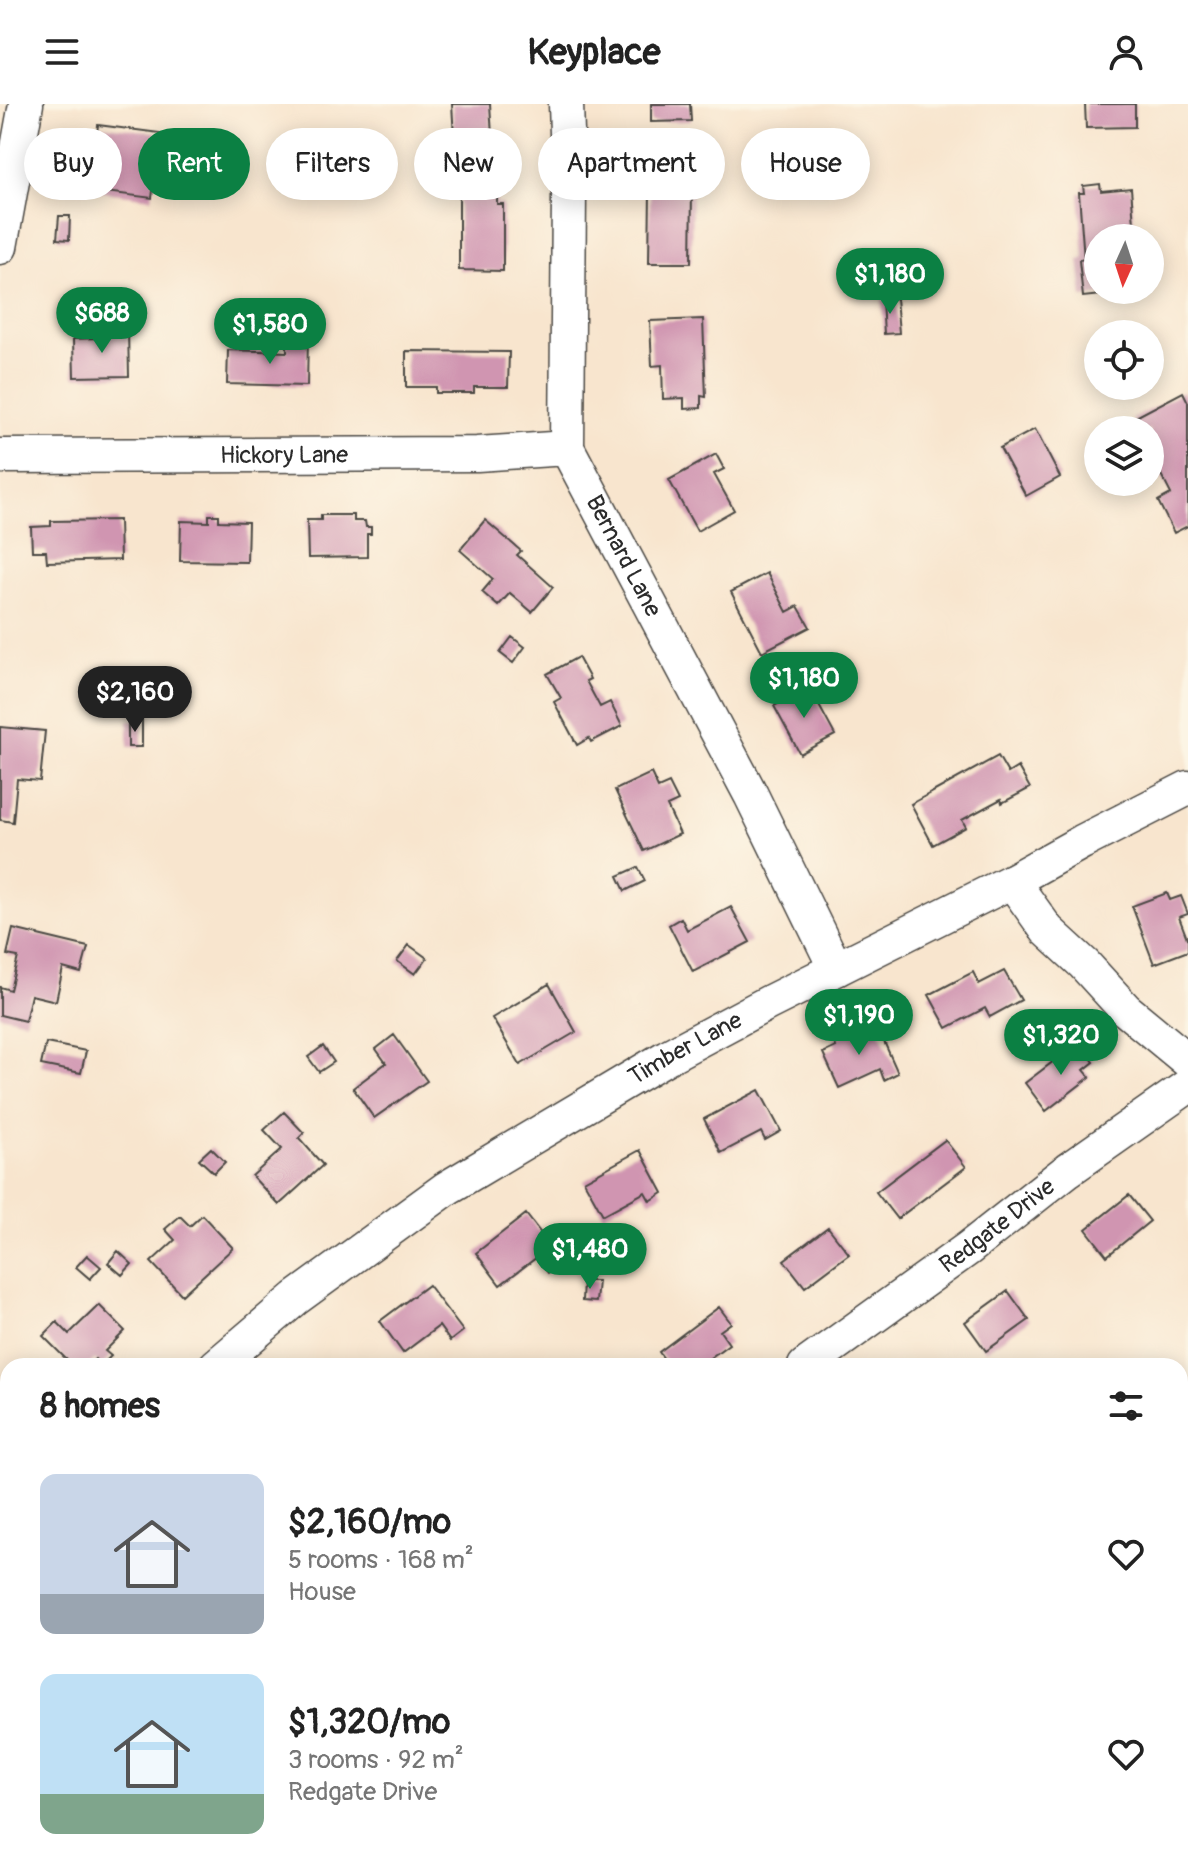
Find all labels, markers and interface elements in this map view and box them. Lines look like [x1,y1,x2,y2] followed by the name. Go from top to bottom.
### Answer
[40,30,84,74] icon: menu
[527,30,661,75] text: Keyplace
[1104,30,1148,74] icon: person
[24,128,122,200] chip: Buy
[138,128,250,200] chip: Rent
[266,128,398,200] chip: Filters
[414,128,522,200] chip: New
[538,128,725,200] chip: Apartment
[741,128,870,200] chip: House
[1084,224,1164,304] north arrow
[1084,224,1164,496] map controls
[825,248,955,316] pin: $1,180
[854,258,926,290] text: $1,180
[55,287,149,355] pin: $688
[74,297,130,329] text: $688
[205,298,335,366] pin: $1,580
[232,308,308,340] text: $1,580
[1084,320,1164,400] button: locate
[1084,416,1164,496] button: layers
[220,440,348,470] street label: Hickory Lane
[580,490,668,622] street label: Bernard Lane
[739,652,869,720] pin: $1,180
[768,662,840,694] text: $1,180
[70,666,200,734] pin: $2,160
[96,676,174,708] text: $2,160
[794,989,924,1057] pin: $1,190
[823,999,895,1031] text: $1,190
[623,1005,747,1091] street label: Timber Lane
[996,1009,1126,1077] pin: $1,320
[1022,1019,1100,1051] text: $1,320
[934,1172,1061,1279] street label: Redgate Drive
[525,1223,655,1291] pin: $1,480
[552,1233,628,1265] text: $1,480
[1104,1384,1148,1428] icon: filters
[40,1385,160,1428] text: 8 homes
[288,1501,451,1544] text: $2,160/mo
[104,1506,200,1602] icon: home
[1104,1532,1148,1576] icon: heart
[288,1544,474,1576] text: 5 rooms · 168 m²
[288,1576,356,1608] text: House
[288,1701,450,1744] text: $1,320/mo
[104,1706,200,1802] icon: home
[1104,1732,1148,1776] icon: heart
[288,1744,464,1776] text: 3 rooms · 92 m²
[288,1776,437,1808] text: Redgate Drive

